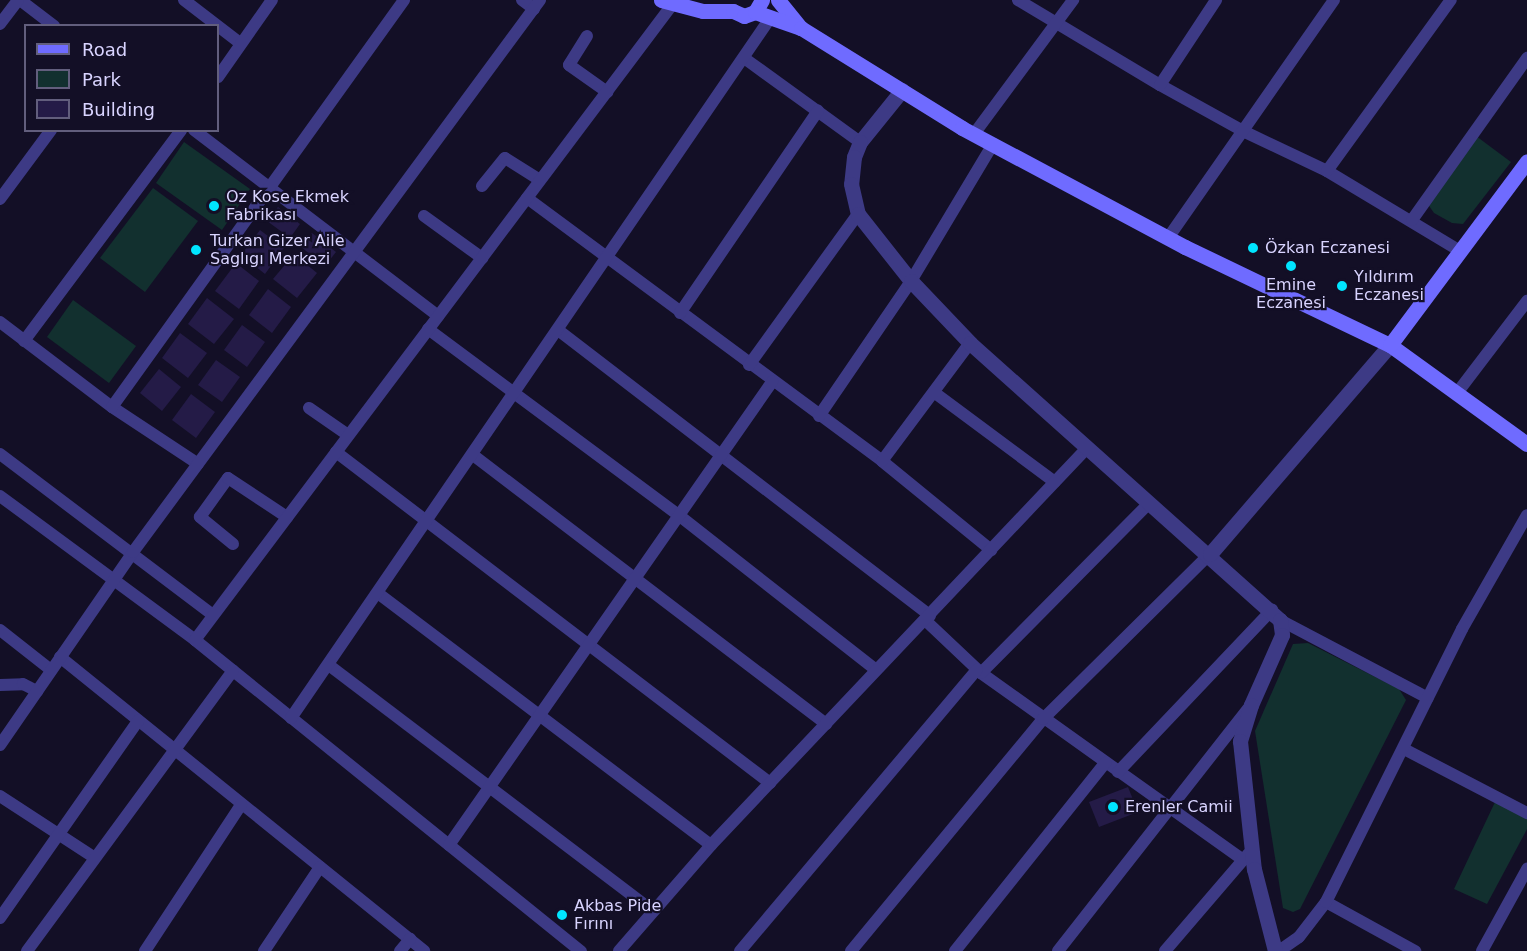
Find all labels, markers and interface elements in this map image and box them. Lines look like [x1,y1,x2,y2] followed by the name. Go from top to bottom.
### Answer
[24,24,219,132] legend
[82,39,127,60] text: Road
[82,69,121,90] text: Park
[82,99,155,120] text: Building
[226,187,349,225] place label: Oz Kose Ekmek Fabrikası
[207,199,221,213] marker: Oz Kose Ekmek Fabrikası
[210,231,345,269] place label: Turkan Gizer Aile Saglıgı Merkezi
[1265,238,1390,258] place label: Özkan Eczanesi
[187,241,205,259] marker: Turkan Gizer Aile Saglıgı Merkezi
[1246,241,1260,255] marker: Özkan Eczanesi
[1284,259,1298,273] marker: Emine Eczanesi
[1354,267,1424,305] place label: Yıldırım Eczanesi
[1256,275,1326,313] place label: Emine Eczanesi
[1335,279,1349,293] marker: Yıldırım Eczanesi
[1125,797,1233,817] place label: Erenler Camii
[1106,800,1120,814] marker: Erenler Camii
[574,896,661,934] place label: Akbas Pide Fırını
[555,908,569,922] marker: Akbas Pide Fırını

